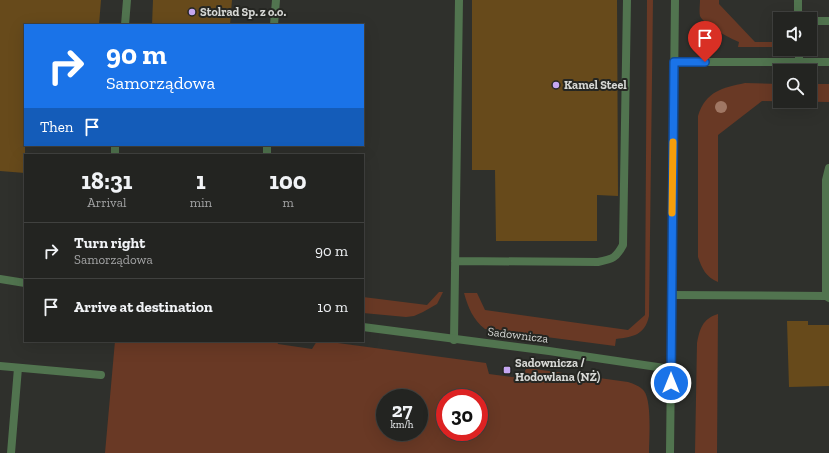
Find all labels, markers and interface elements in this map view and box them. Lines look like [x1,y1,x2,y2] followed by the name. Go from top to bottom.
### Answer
[200,5,286,19] place label: Stolrad Sp. z o.o.
[187,7,197,17] marker: Stolrad Sp. z o.o.
[773,12,817,108] map controls
[773,12,817,56] button: sound
[688,21,722,62] pin
[694,27,716,49] icon: arrive
[106,38,167,71] text: 90 m
[40,40,92,92] icon: right
[773,64,817,108] button: search
[106,72,215,94] text: Samorządowa
[564,78,627,92] place label: Kamel Steel
[551,80,561,90] marker: Kamel Steel
[81,116,103,138] icon: arrive
[40,118,73,136] text: Then
[81,166,132,195] text: 18:31
[196,166,206,195] text: 1
[269,166,307,195] text: 100
[87,195,126,210] text: Arrival
[190,195,212,210] text: min
[282,195,294,210] text: m
[74,234,145,252] text: Turn right
[40,240,62,262] icon: right
[315,242,348,260] text: 90 m
[74,252,153,267] text: Samorządowa
[40,296,62,318] icon: arrive
[74,298,213,316] text: Arrive at destination
[317,298,348,316] text: 10 m
[487,324,549,346] street label: Sadownicza
[515,356,601,384] place label: Sadownicza / Hodowlana (NŻ)
[650,362,692,404] position arrow
[502,365,512,375] marker: Sadownicza / Hodowlana (NŻ)
[436,389,488,441] speed limit sign: 30
[392,398,412,422] text: 27
[391,419,413,431] text: km/h

